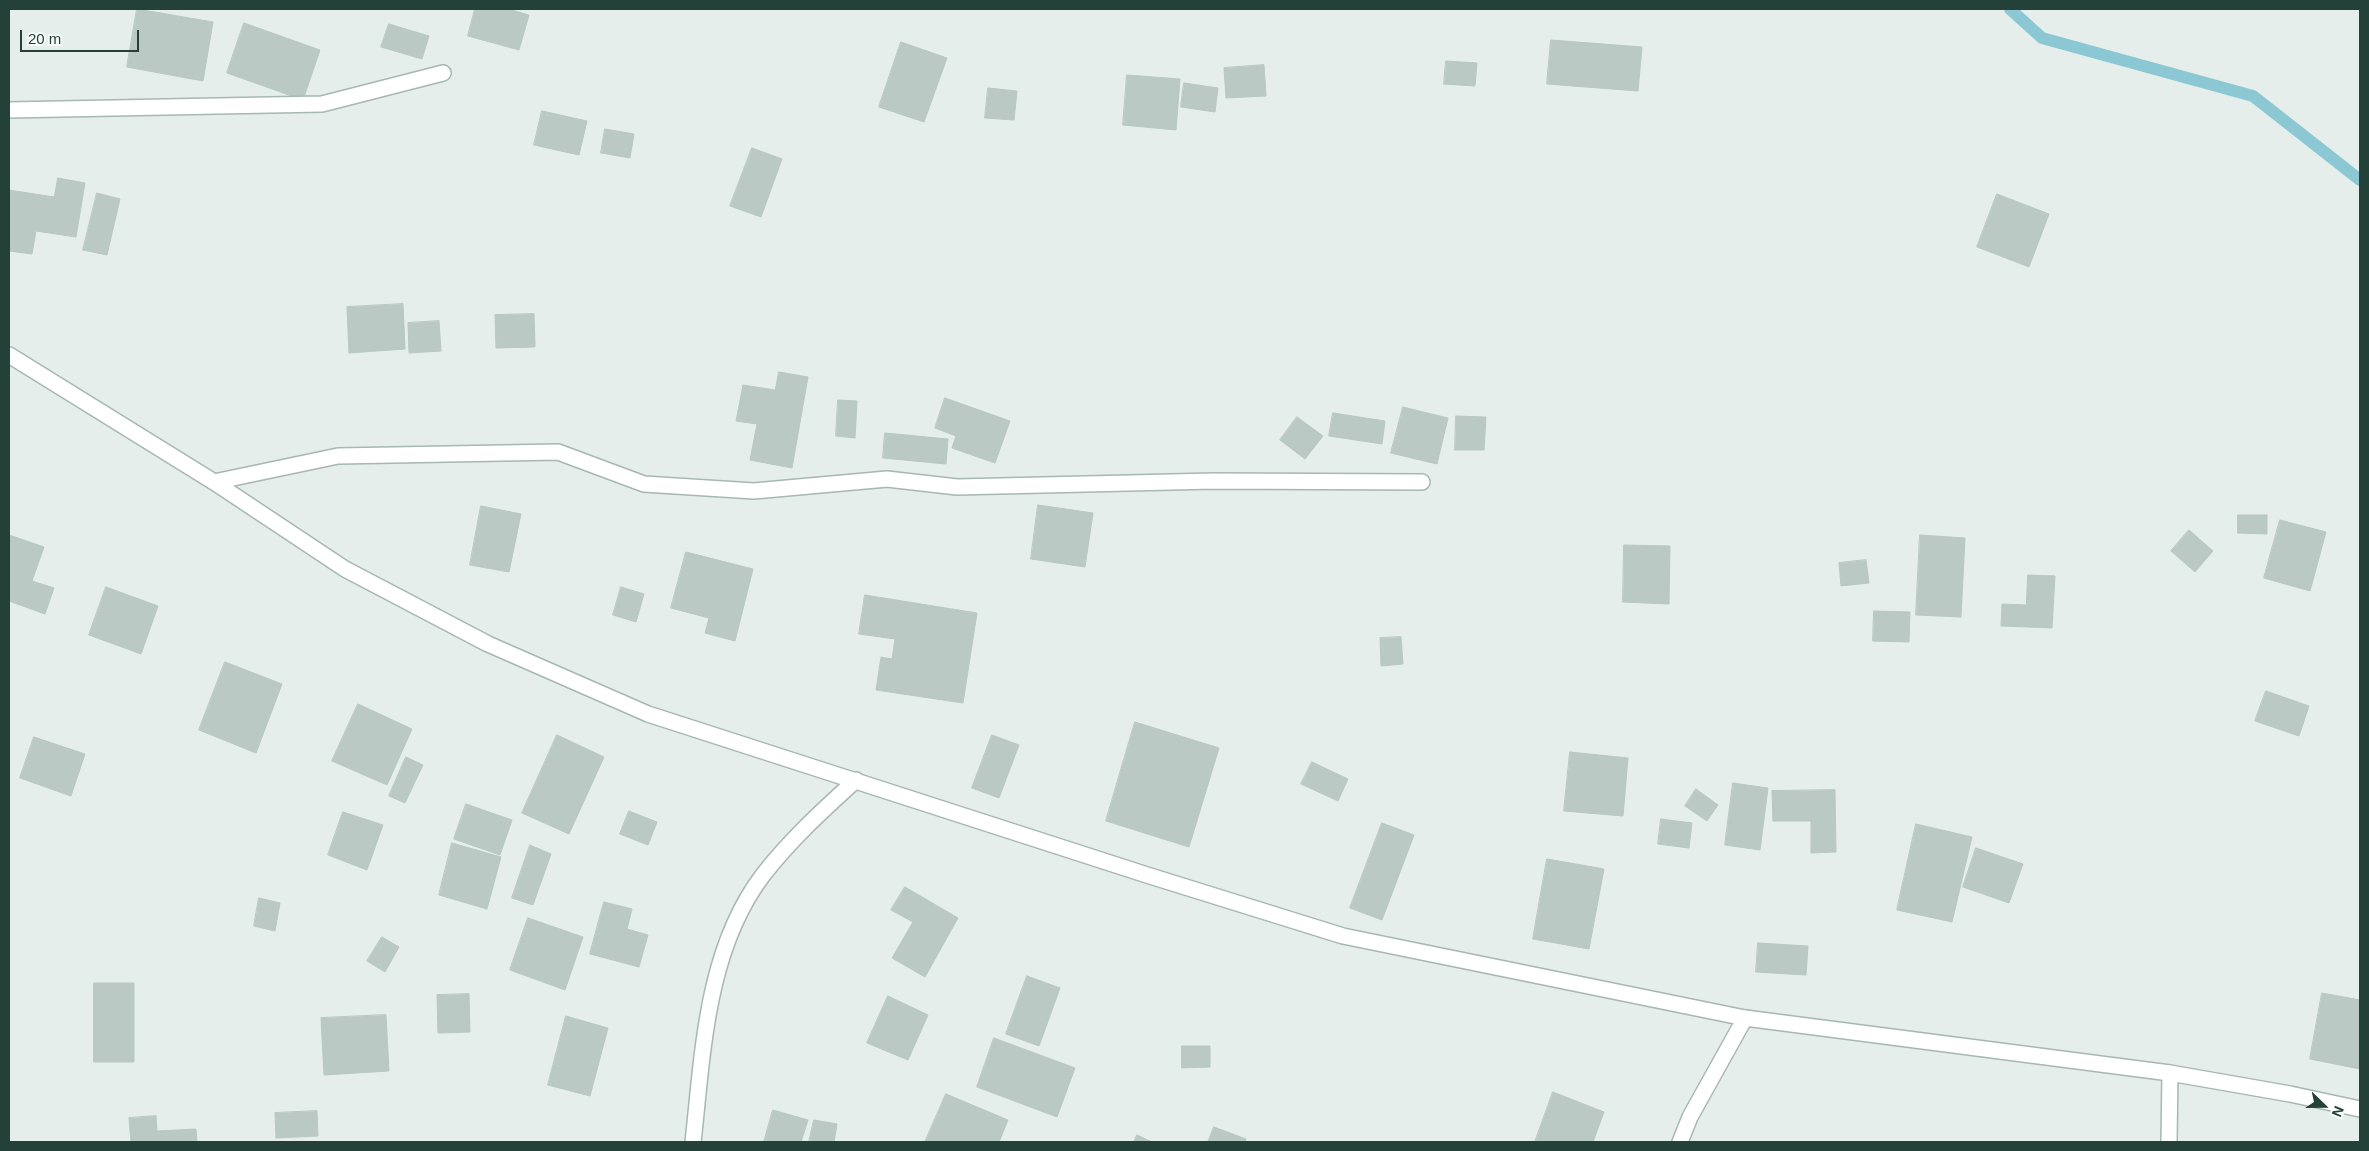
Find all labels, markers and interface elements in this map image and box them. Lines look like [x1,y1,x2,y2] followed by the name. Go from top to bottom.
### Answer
[22,20,141,52] scale bar
[28,30,61,47] text: 20 m
[2299,1081,2349,1131] north arrow
[2329,1104,2347,1119] text: N

